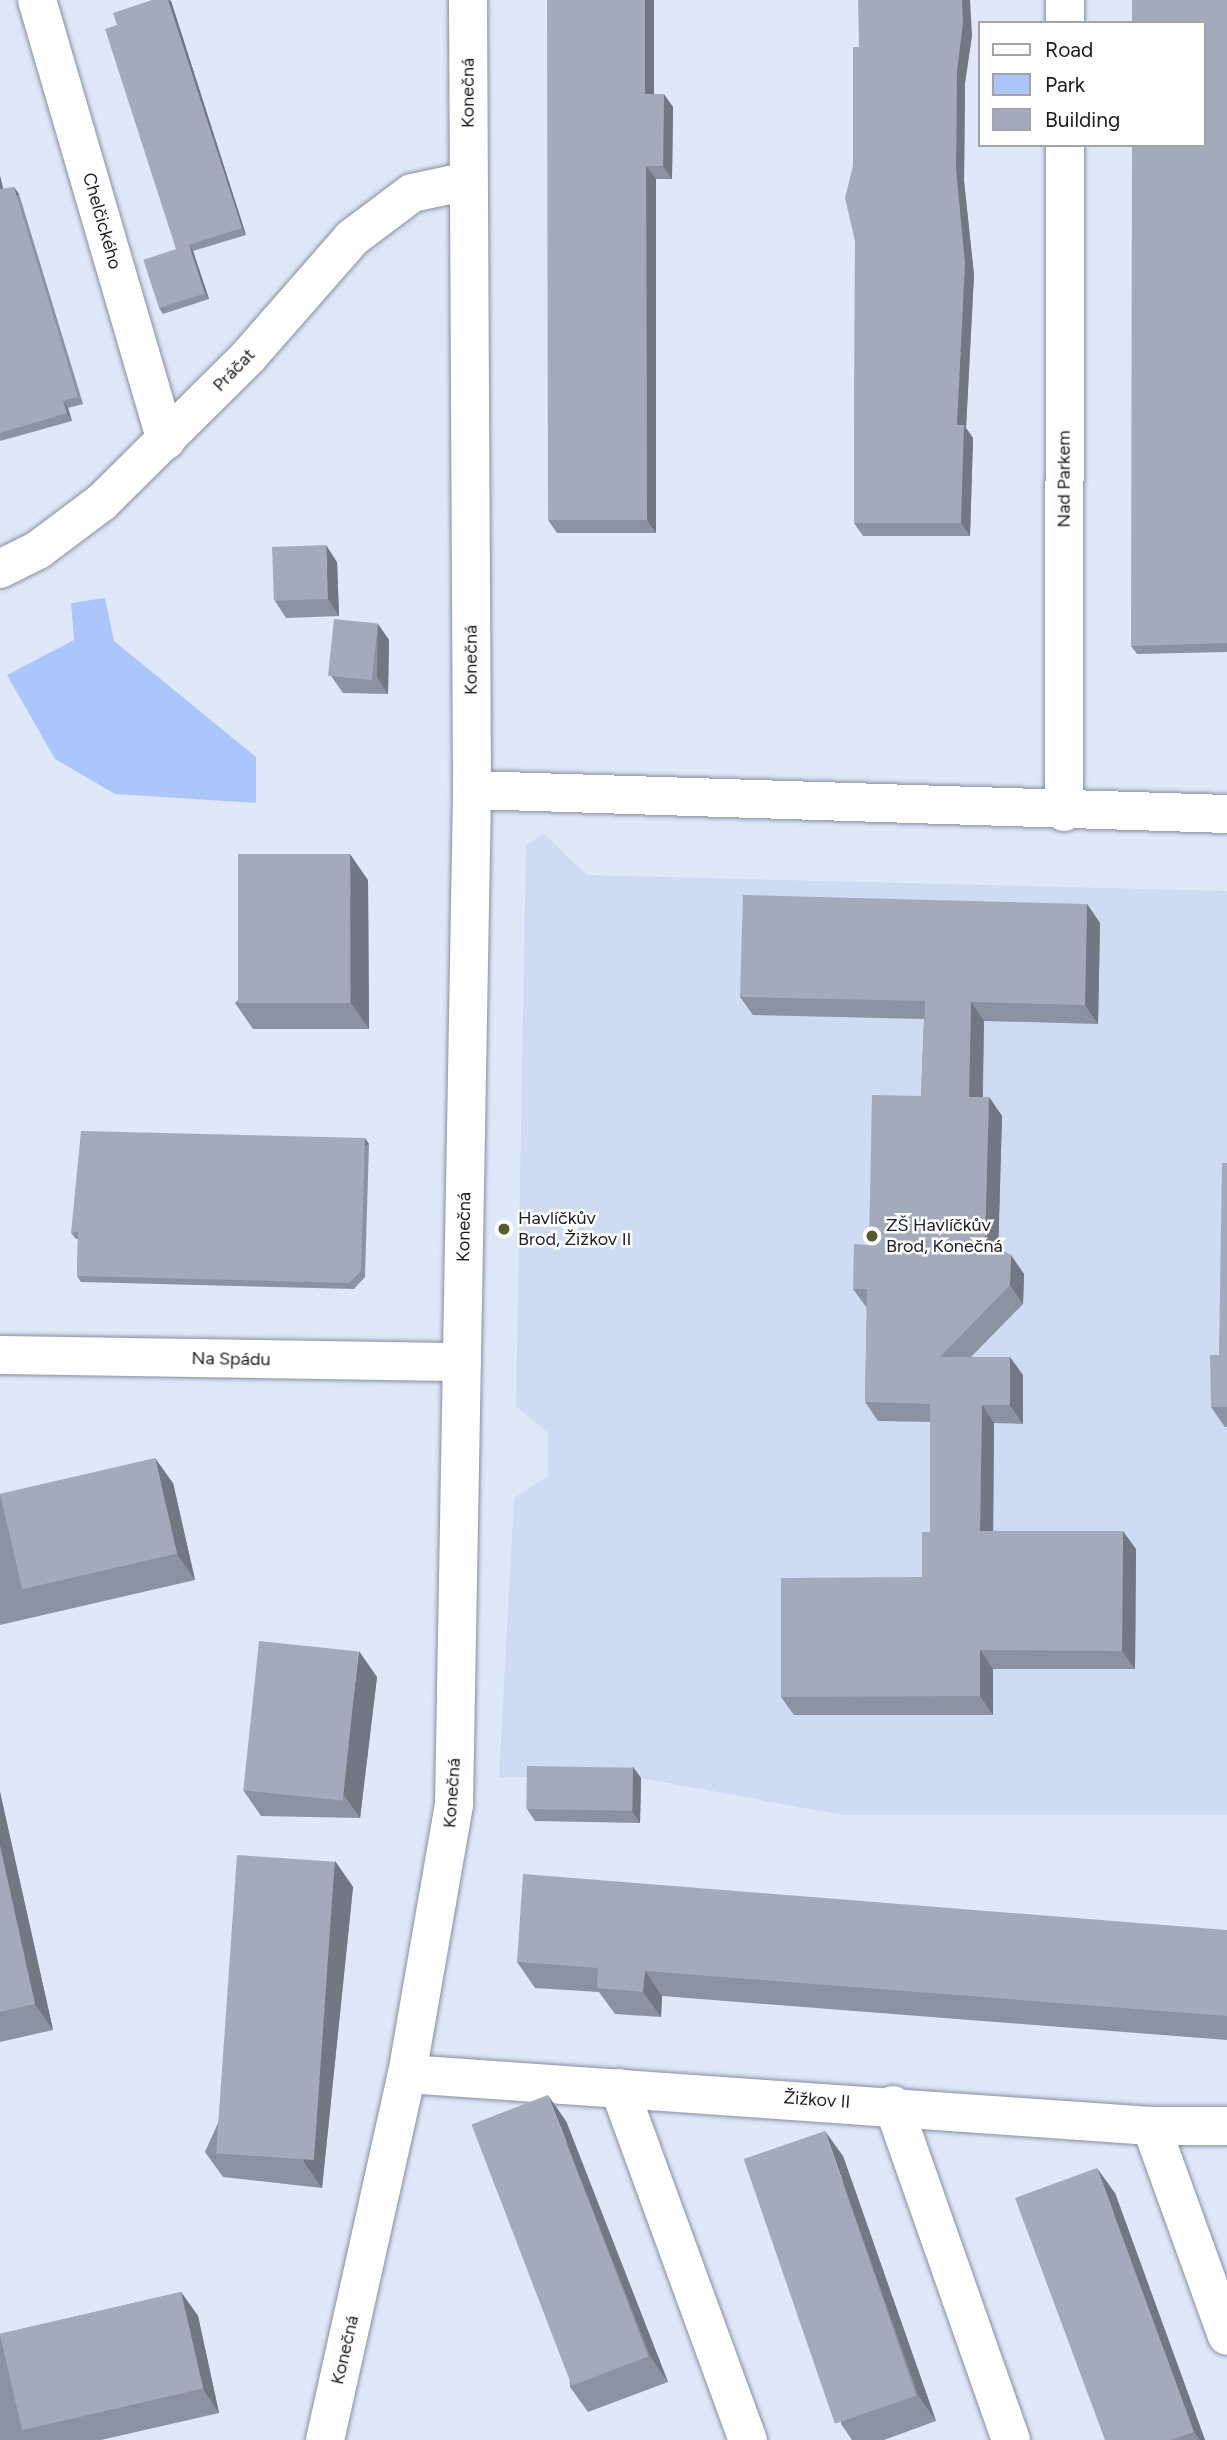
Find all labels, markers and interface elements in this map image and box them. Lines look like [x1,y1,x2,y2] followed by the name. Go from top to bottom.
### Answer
[978,21,1206,147] legend
[1045,37,1093,62] text: Road
[457,58,479,128] street label: Konečná
[1045,72,1085,97] text: Park
[1045,107,1120,132] text: Building
[78,170,126,272] street label: Chelčického
[208,344,260,396] street label: Práčat
[1053,430,1075,528] street label: Nad Parkem
[460,625,482,695] street label: Konečná
[453,1192,475,1262] street label: Konečná
[518,1208,631,1250] place label: Havlíčkův Brod, Žižkov II
[886,1215,1003,1258] place label: ZŠ Havlíčkův Brod, Konečná
[496,1221,512,1237] marker: Havlíčkův Brod, Žižkov II
[864,1228,880,1244] marker: ZŠ Havlíčkův Brod, Konečná
[191,1348,271,1370] street label: Na Spádu
[439,1757,465,1829] street label: Konečná
[783,2087,851,2113] street label: Žižkov II
[327,2313,363,2387] street label: Konečná

